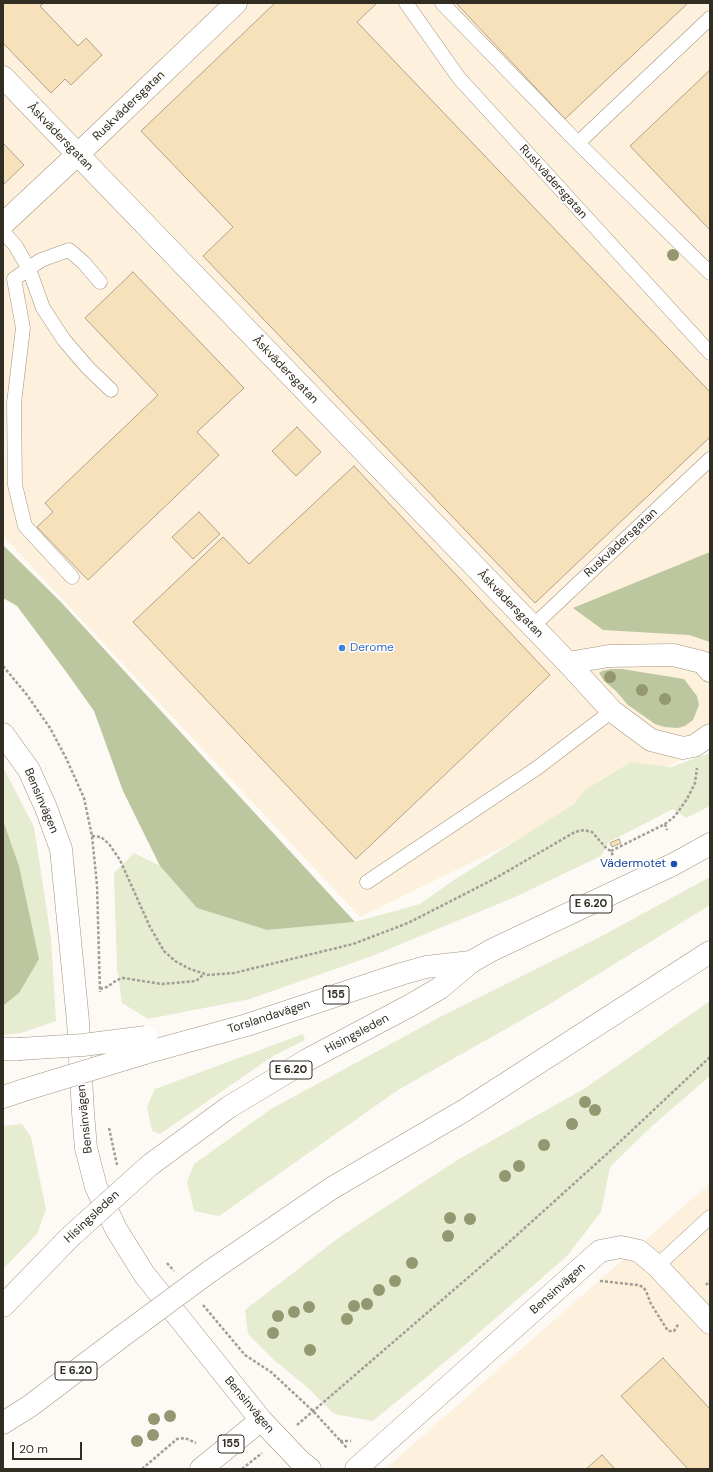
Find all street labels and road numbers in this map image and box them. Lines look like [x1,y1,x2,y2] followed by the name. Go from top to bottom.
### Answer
[90,68,168,144] street label: Ruskvädersgatan
[24,100,96,174] street label: Åskvädersgatan
[516,142,590,222] street label: Ruskvädersgatan
[249,333,321,407] street label: Åskvädersgatan
[581,505,661,581] street label: Ruskvädersgatan
[474,567,546,641] street label: Åskvädersgatan
[21,766,61,836] street label: Bensinvägen
[570,895,612,913] road number: E 6.20
[323,986,349,1004] road number: 155
[226,997,312,1037] street label: Torslandavägen
[323,1011,391,1057] street label: Hisingsleden
[270,1061,312,1079] road number: E 6.20
[74,1084,96,1154] street label: Bensinvägen
[61,1188,123,1246] street label: Hisingsleden
[527,1260,589,1318] street label: Bensinvägen
[55,1362,97,1380] road number: E 6.20
[221,1374,277,1436] street label: Bensinvägen
[218,1435,244,1453] road number: 155

